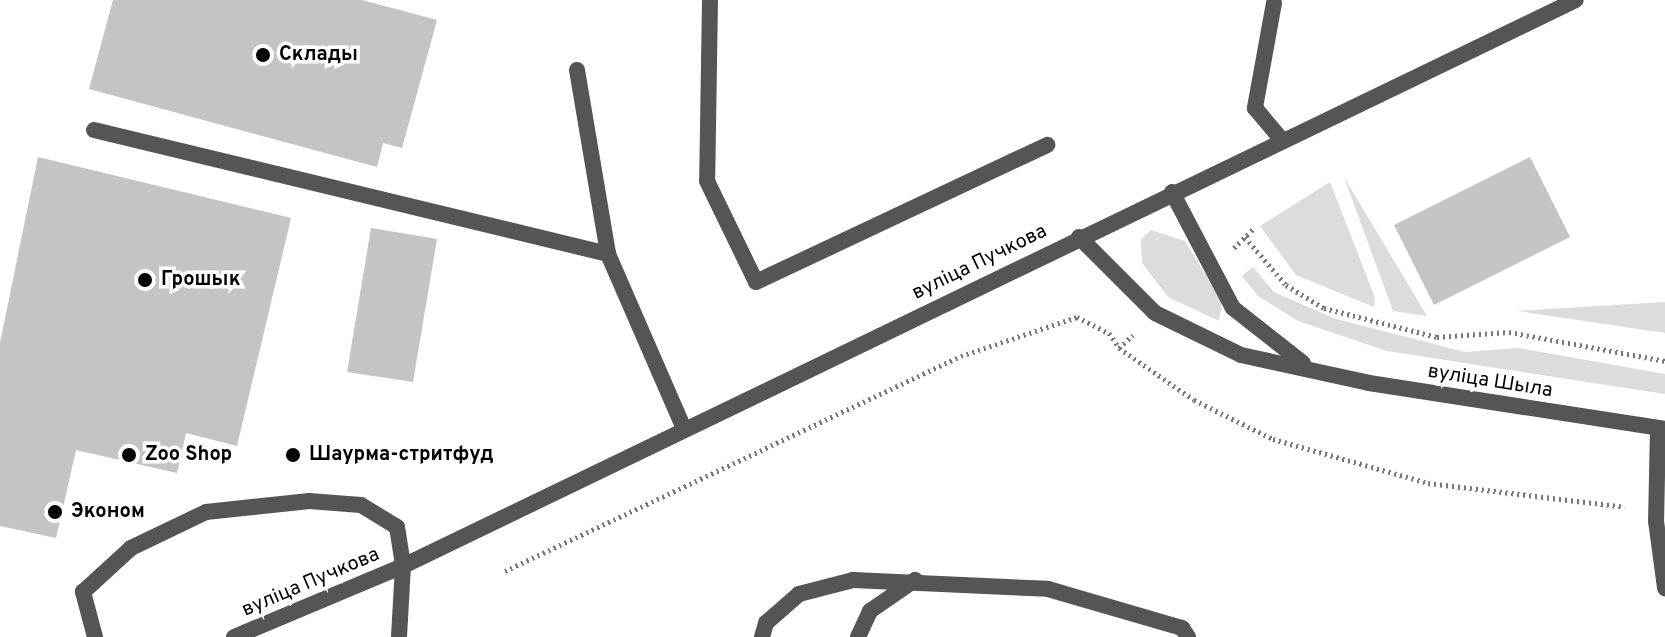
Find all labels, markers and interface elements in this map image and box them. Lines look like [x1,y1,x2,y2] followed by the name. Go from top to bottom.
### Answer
[279,43,358,67] place label: Склады
[254,46,272,64] marker: Склады
[909,220,1051,306] street label: вуліца Пучкова
[161,268,240,292] place label: Грошык
[136,271,154,289] marker: Грошык
[1426,360,1554,404] street label: вуліца Шыла
[145,443,232,467] place label: Zoo Shop
[309,443,494,467] place label: Шаурма-стритфуд
[120,446,138,464] marker: Zoo Shop
[284,446,302,464] marker: Шаурма-стритфуд
[71,500,145,524] place label: Эконом
[46,503,64,521] marker: Эконом
[239,543,383,623] street label: вуліца Пучкова

